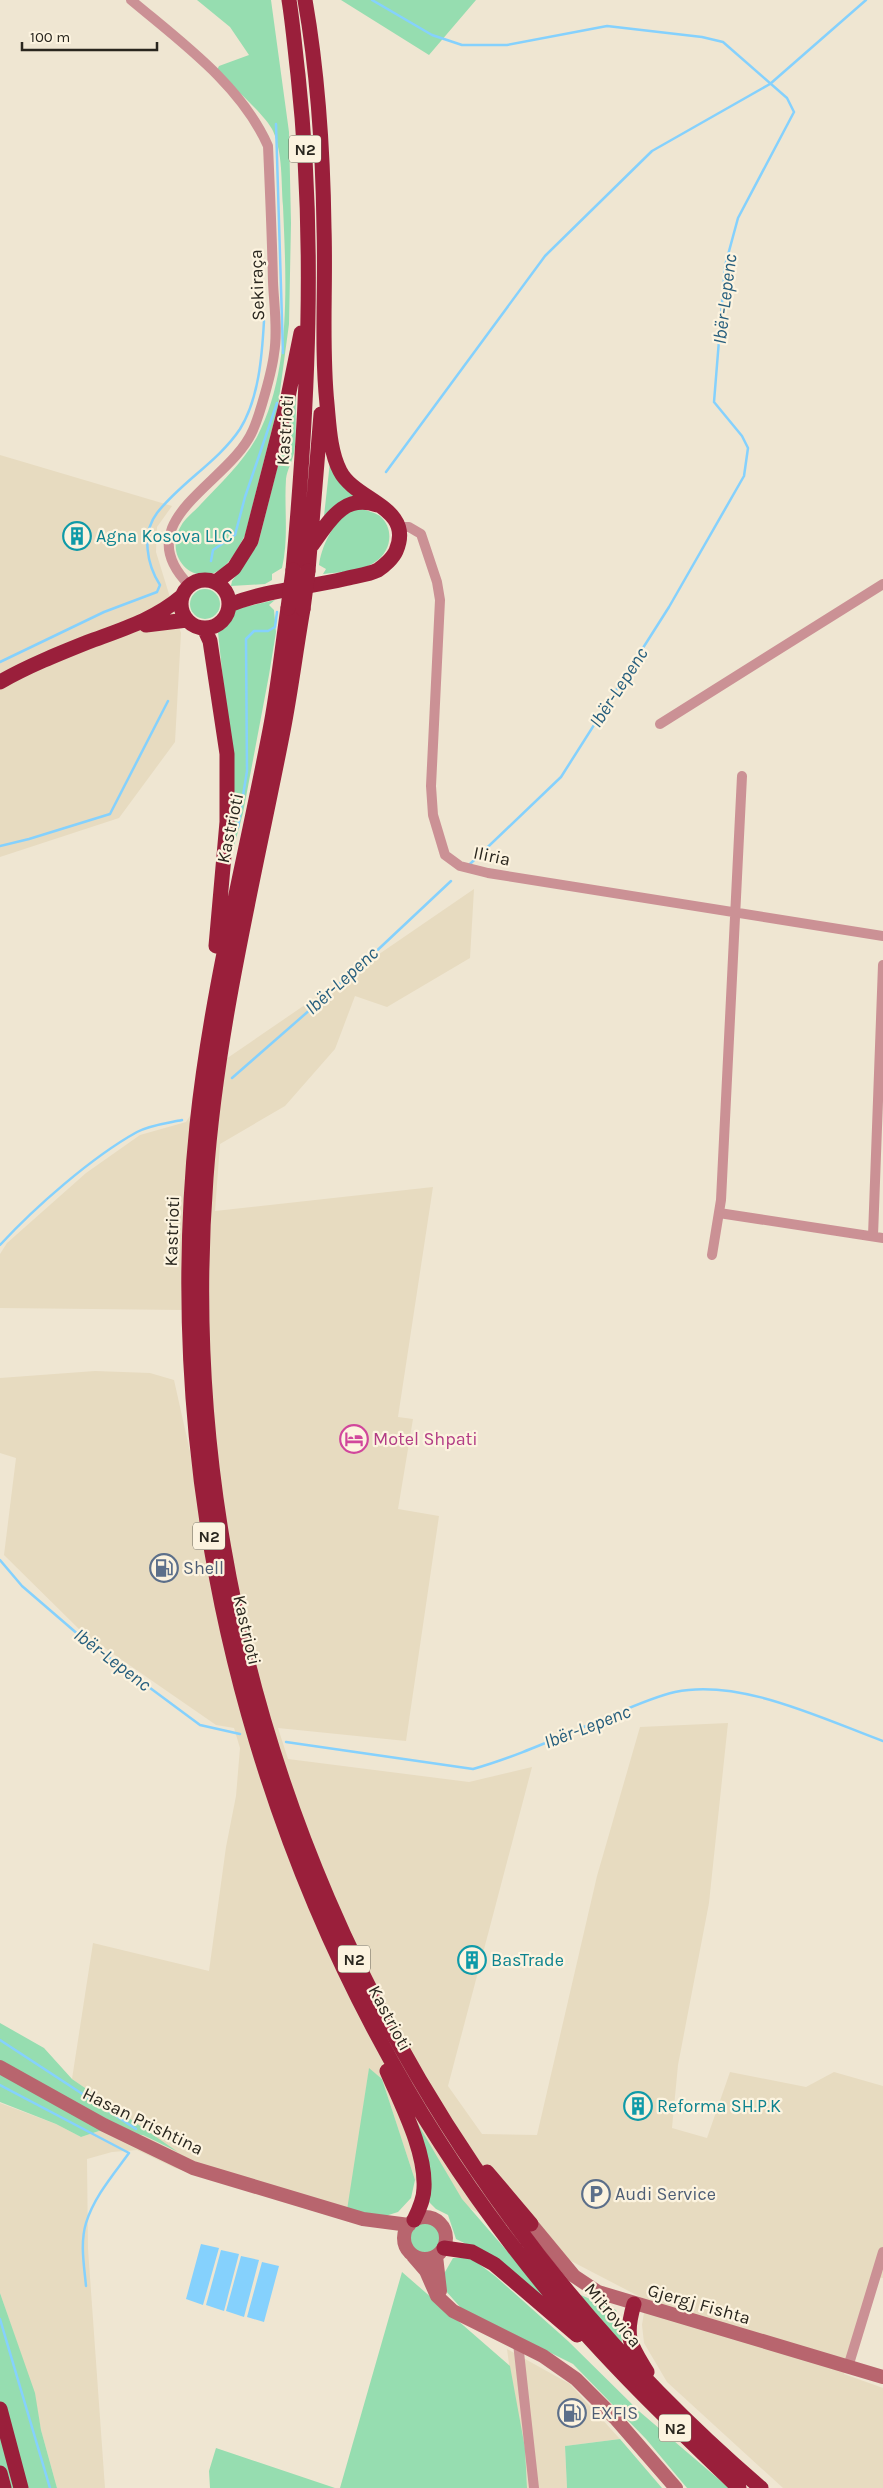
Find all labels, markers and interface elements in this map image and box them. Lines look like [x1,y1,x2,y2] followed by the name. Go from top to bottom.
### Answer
[22,20,158,52] scale bar
[30,28,70,46] text: 100 m
[289,136,321,162] road number: N2
[245,249,269,321] street label: Sekiraça
[709,252,741,346] water label: Ibër-Lepenc
[272,394,298,466] street label: Kastrioti
[62,521,92,551] building icon: Agna Kosova LLC
[96,525,233,547] place label: Agna Kosova LLC
[585,643,653,732] water label: Ibër-Lepenc
[212,791,248,865] street label: Kastrioti
[472,841,512,871] street label: Iliria
[301,942,383,1019] water label: Ibër-Lepenc
[160,1195,184,1267] street label: Kastrioti
[339,1424,369,1454] hotel icon: Motel Shpati
[373,1428,478,1450] place label: Motel Shpati
[193,1522,225,1550] road number: N2
[149,1553,179,1583] fuel station icon: Shell
[183,1557,224,1579] place label: Shell
[228,1593,266,1667] street label: Kastrioti
[69,1624,155,1696] water label: Ibër-Lepenc
[541,1700,634,1753] water label: Ibër-Lepenc
[457,1945,487,1975] building icon: BasTrade
[338,1946,370,1972] road number: N2
[491,1949,564,1971] place label: BasTrade
[364,1982,416,2054] street label: Kastrioti
[79,2082,207,2160] street label: Hasan Prishtina
[623,2091,653,2121] building icon: Reforma SH.P.K
[657,2095,781,2117] place label: Reforma SH.P.K
[581,2179,611,2209] parking icon: Audi Service
[615,2183,716,2205] place label: Audi Service
[580,2278,646,2352] street label: Mitrovica
[645,2279,753,2329] street label: Gjergj Fishta
[557,2398,587,2428] fuel station icon: EXFIS
[591,2402,638,2424] place label: EXFIS
[659,2414,691,2442] road number: N2

